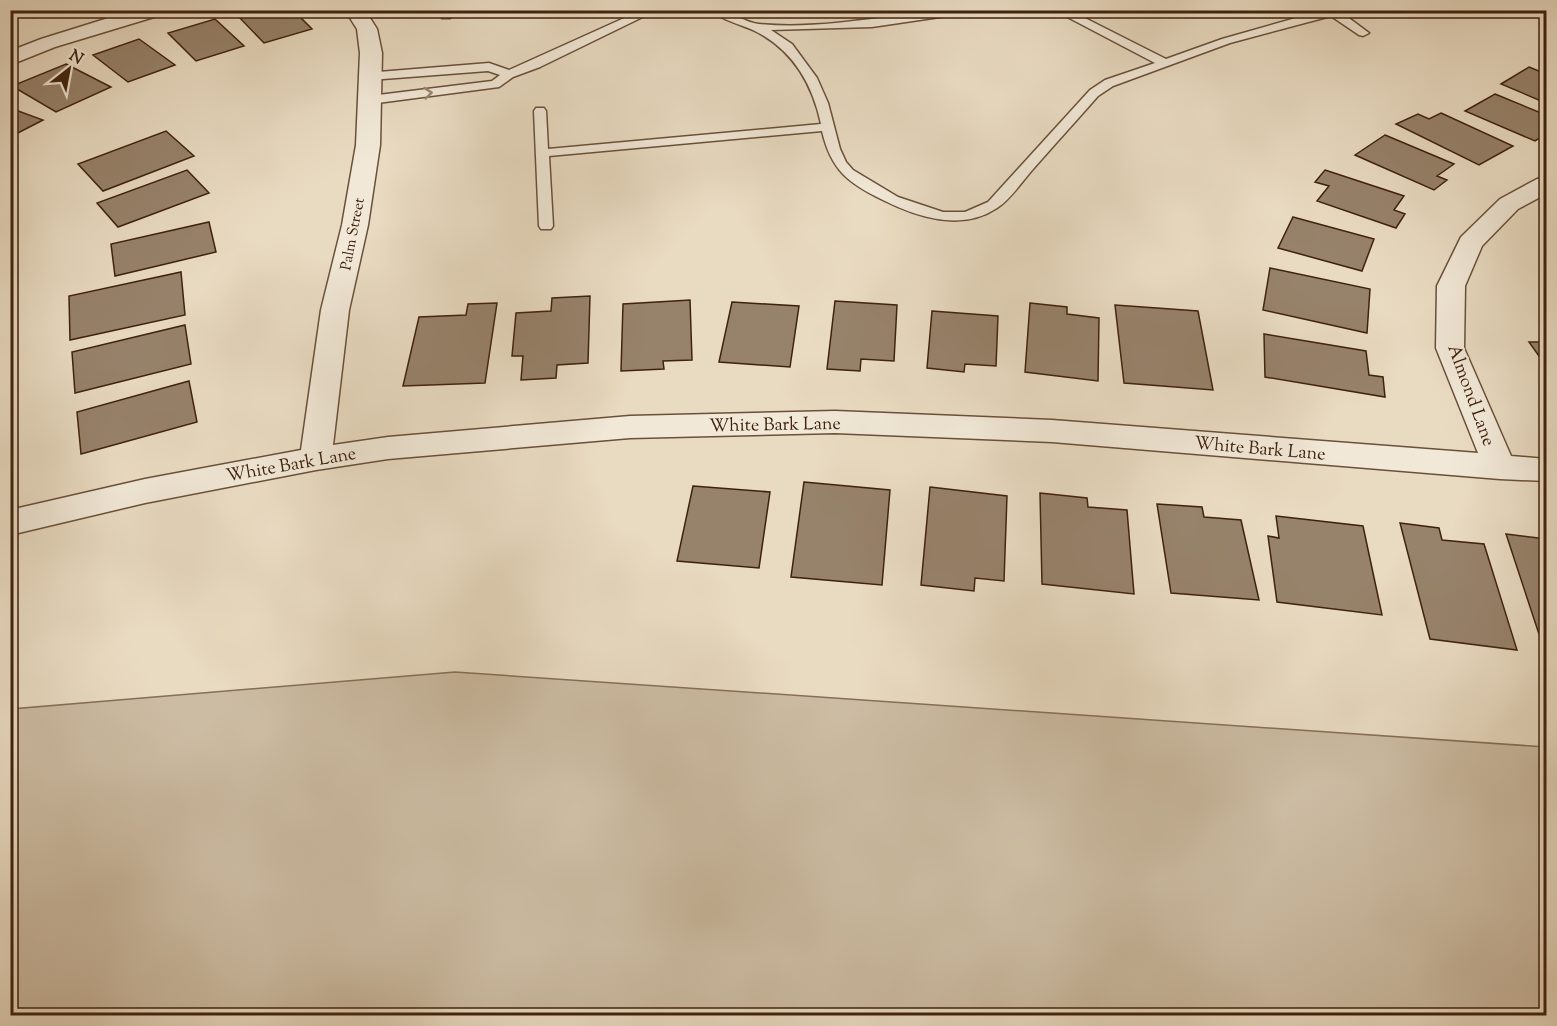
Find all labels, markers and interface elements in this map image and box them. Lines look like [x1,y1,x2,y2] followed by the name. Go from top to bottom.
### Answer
[39,39,99,99] north arrow
[64,45,87,72] text: N
[423,87,432,100] one-way arrow
[336,196,371,272] street label: Palm Street
[1440,341,1501,450] street label: Almond Lane
[709,412,841,440] street label: White Bark Lane
[1193,431,1327,469] street label: White Bark Lane
[224,442,358,490] street label: White Bark Lane

